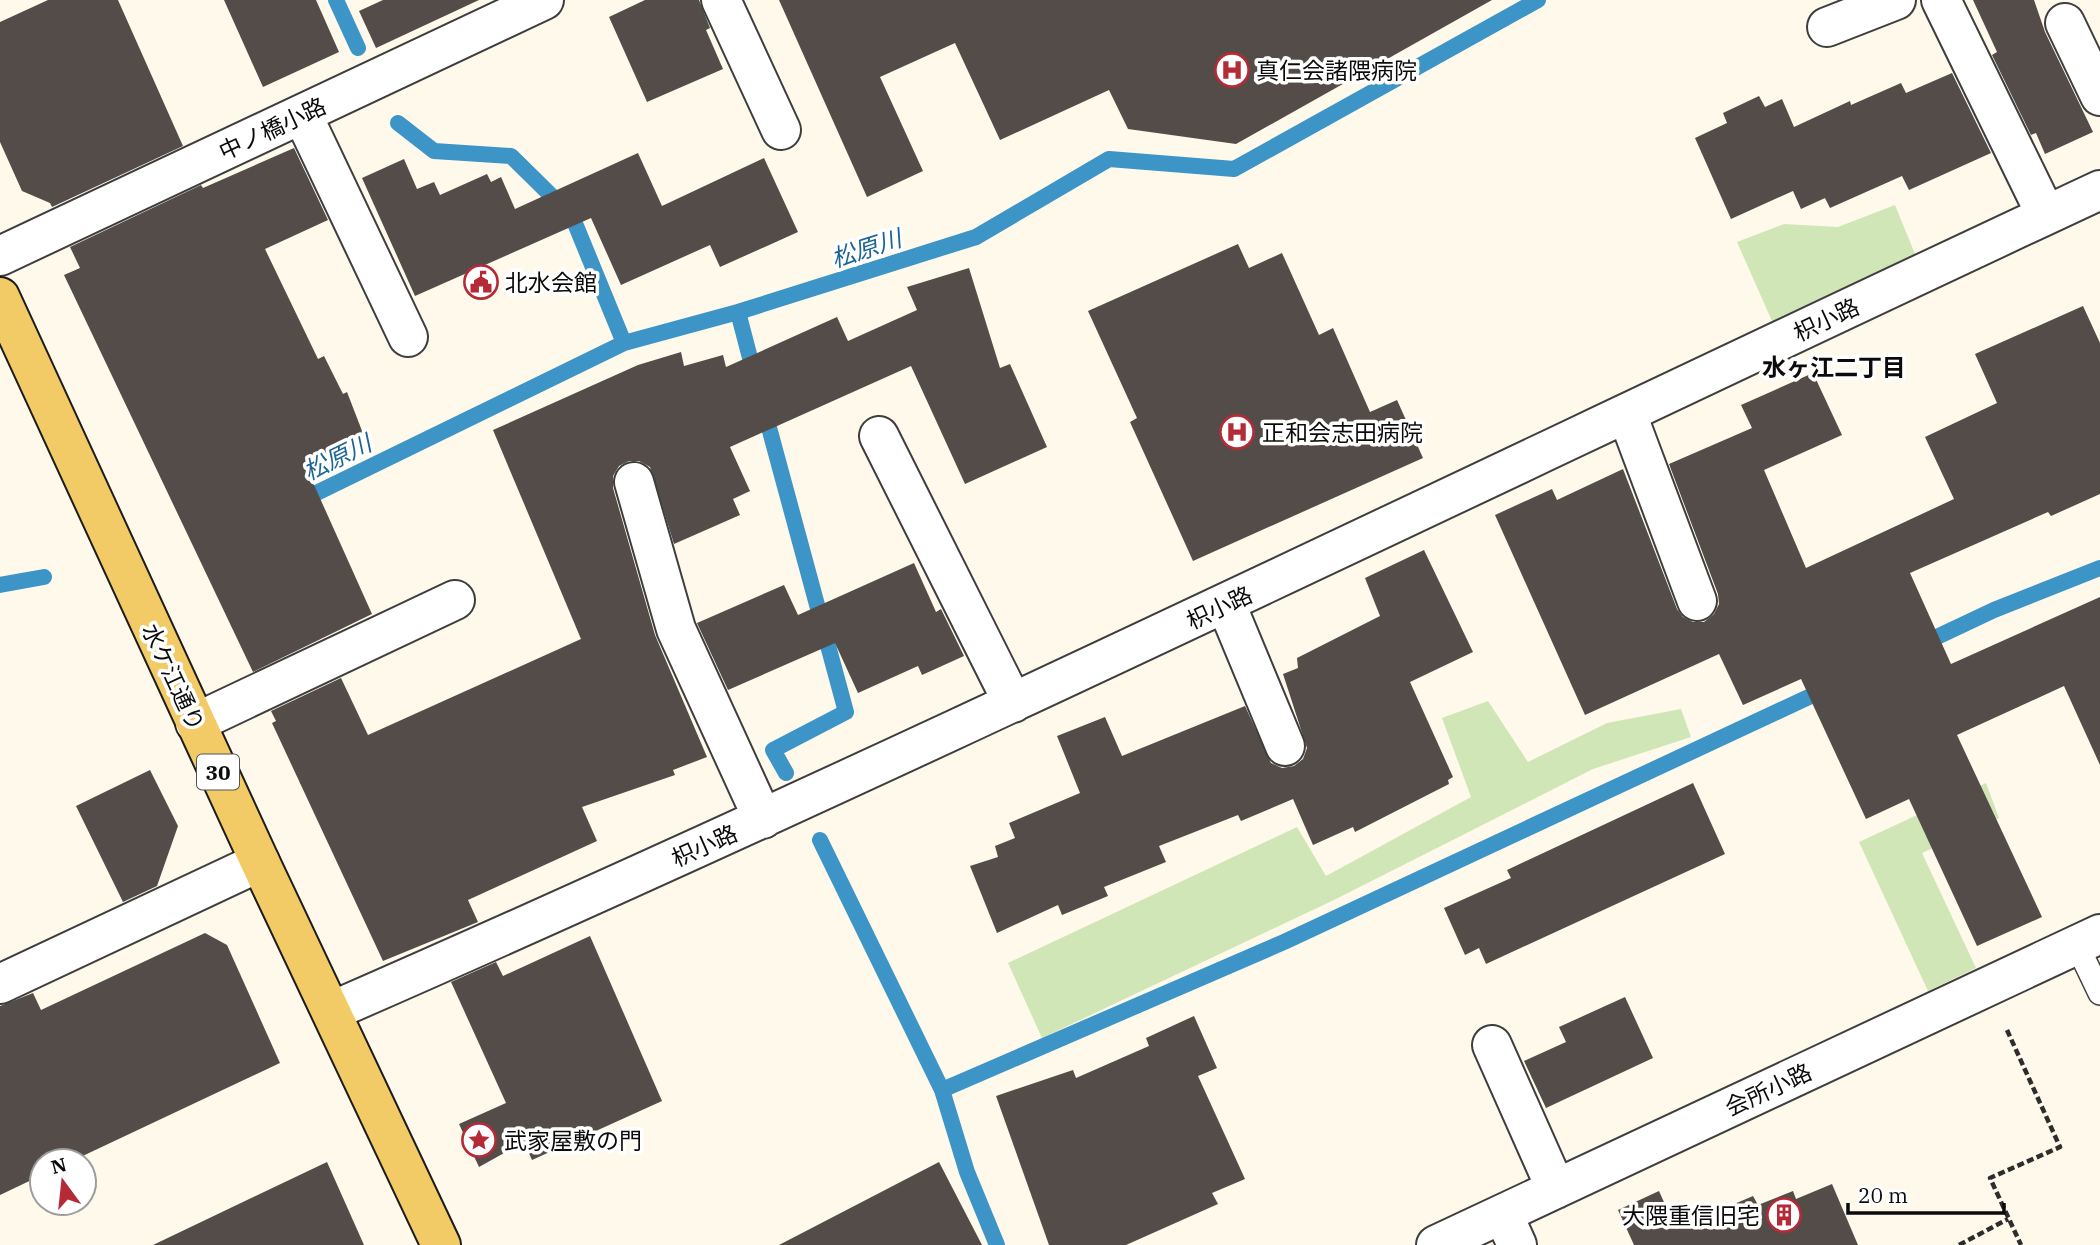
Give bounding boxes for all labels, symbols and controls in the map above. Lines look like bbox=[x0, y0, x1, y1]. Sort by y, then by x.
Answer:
hospital icon: 真仁会諸隈病院 bbox=[1213, 51, 1251, 89]
place label: 真仁会諸隈病院 bbox=[1256, 55, 1417, 85]
street label: 中ノ橋小路 bbox=[214, 90, 330, 166]
water label: 松原川 bbox=[827, 221, 908, 274]
public building icon: 北水会館 bbox=[462, 263, 500, 301]
place label: 北水会館 bbox=[505, 267, 597, 297]
street label: 枳小路 bbox=[1788, 291, 1864, 347]
district label: 水ヶ江二丁目 bbox=[1762, 351, 1906, 383]
hospital icon: 正和会志田病院 bbox=[1218, 413, 1256, 451]
place label: 正和会志田病院 bbox=[1262, 417, 1423, 447]
water label: 松原川 bbox=[298, 426, 379, 487]
street label: 枳小路 bbox=[1181, 579, 1257, 635]
street label: 水ケ江通り bbox=[136, 619, 212, 735]
road number: 30 bbox=[197, 754, 239, 790]
street label: 枳小路 bbox=[666, 817, 742, 873]
street label: 会所小路 bbox=[1720, 1056, 1816, 1122]
place icon: 武家屋敷の門 bbox=[460, 1121, 498, 1159]
place label: 武家屋敷の門 bbox=[504, 1125, 642, 1155]
north arrow bbox=[28, 1147, 98, 1217]
text: N bbox=[48, 1152, 69, 1179]
scale bar bbox=[1848, 1172, 2004, 1216]
text: 20 m bbox=[1858, 1181, 1908, 1209]
building icon: 大隈重信旧宅 bbox=[1765, 1196, 1803, 1234]
place label: 大隈重信旧宅 bbox=[1622, 1200, 1760, 1230]

